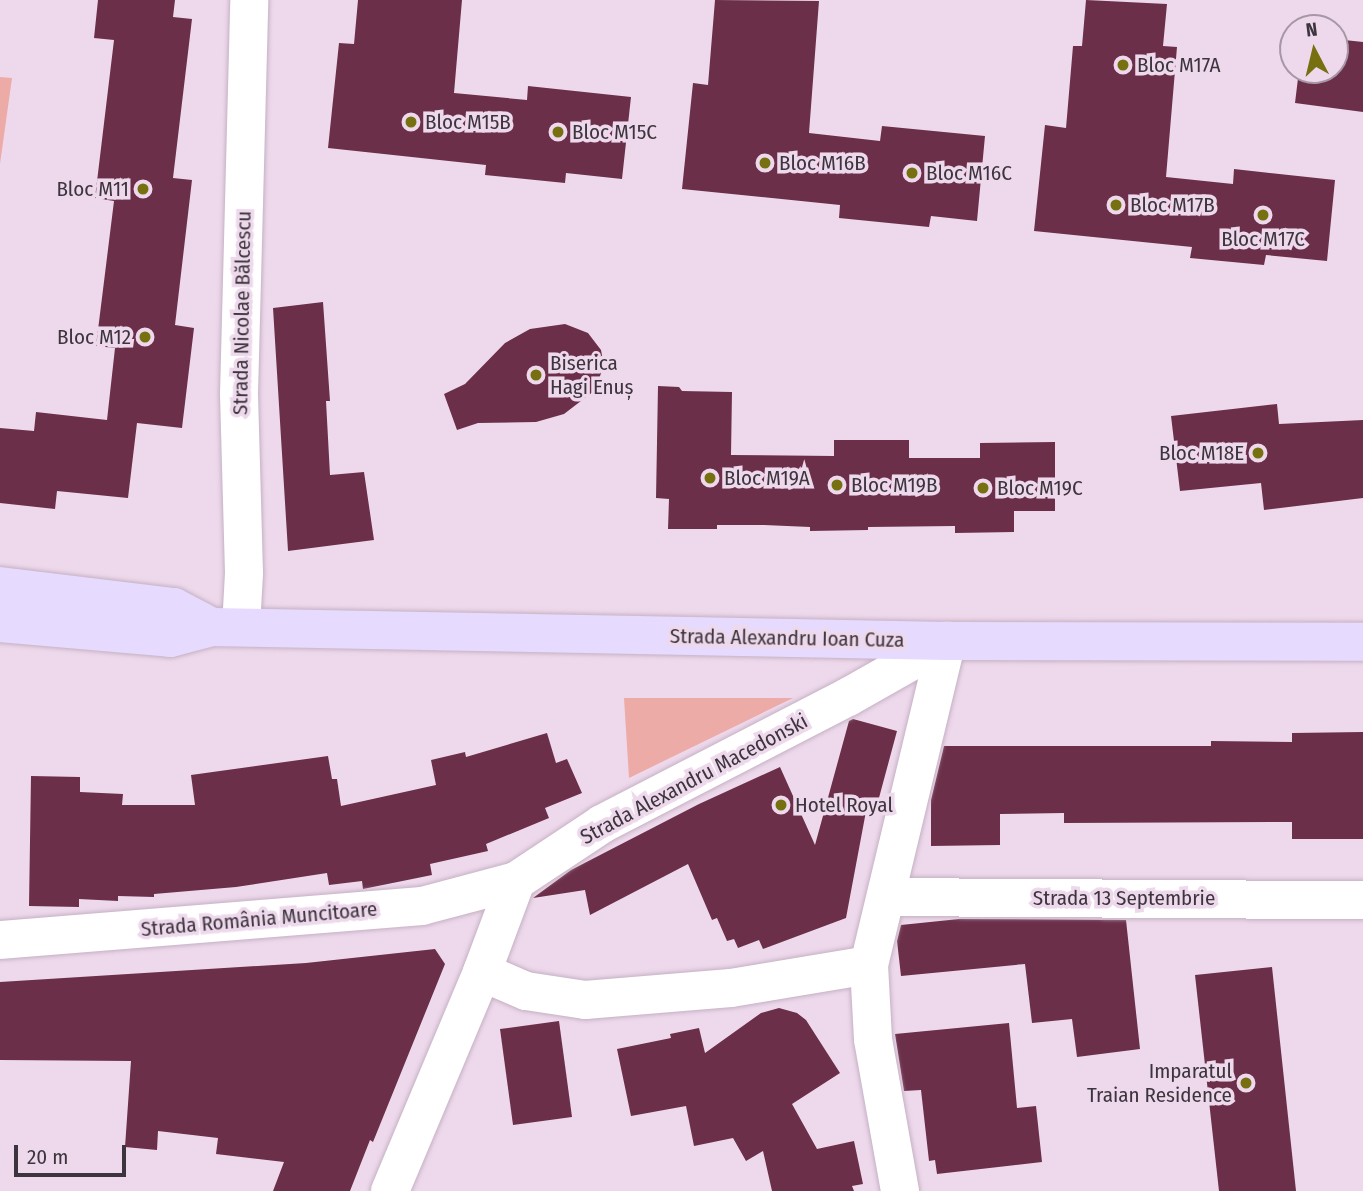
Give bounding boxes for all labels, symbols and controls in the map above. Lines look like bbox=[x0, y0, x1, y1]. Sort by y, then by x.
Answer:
north arrow bbox=[1279, 14, 1349, 84]
text: N bbox=[1305, 18, 1319, 42]
place label: Bloc M17A bbox=[1137, 52, 1221, 78]
marker: Bloc M17A bbox=[1115, 57, 1131, 73]
place label: Bloc M15B bbox=[425, 109, 511, 135]
marker: Bloc M15B bbox=[403, 114, 419, 130]
place label: Bloc M15C bbox=[572, 119, 657, 145]
marker: Bloc M15C bbox=[550, 124, 566, 140]
place label: Bloc M16B bbox=[779, 150, 866, 176]
marker: Bloc M16B bbox=[757, 155, 773, 171]
place label: Bloc M16C bbox=[926, 160, 1012, 186]
marker: Bloc M16C bbox=[904, 165, 920, 181]
place label: Bloc M11 bbox=[56, 176, 129, 202]
marker: Bloc M11 bbox=[135, 181, 151, 197]
place label: Bloc M17B bbox=[1130, 192, 1215, 218]
marker: Bloc M17B bbox=[1108, 197, 1124, 213]
marker: Bloc M17C bbox=[1255, 207, 1271, 223]
street label: Strada Nicolae Bălcescu bbox=[228, 211, 256, 415]
place label: Bloc M17C bbox=[1221, 226, 1305, 252]
place label: Bloc M12 bbox=[57, 324, 131, 350]
marker: Bloc M12 bbox=[137, 329, 153, 345]
place label: Biserica Hagi Enuș bbox=[550, 350, 634, 400]
marker: Biserica Hagi Enuș bbox=[528, 367, 544, 383]
place label: Bloc M18E bbox=[1159, 440, 1244, 466]
marker: Bloc M18E bbox=[1250, 445, 1266, 461]
place label: Bloc M19A bbox=[724, 465, 810, 491]
marker: Bloc M19A bbox=[702, 470, 718, 486]
place label: Bloc M19B bbox=[851, 472, 937, 498]
place label: Bloc M19C bbox=[997, 475, 1083, 501]
marker: Bloc M19B bbox=[829, 477, 845, 493]
marker: Bloc M19C bbox=[975, 480, 991, 496]
street label: Strada Alexandru Ioan Cuza bbox=[670, 623, 904, 653]
street label: Strada Alexandru Macedonski bbox=[576, 708, 812, 850]
place label: Hotel Royal bbox=[795, 792, 893, 818]
marker: Hotel Royal bbox=[773, 797, 789, 813]
street label: Strada 13 Septembrie bbox=[1033, 885, 1215, 911]
street label: Strada România Muncitoare bbox=[140, 896, 378, 942]
place label: Imparatul Traian Residence bbox=[1087, 1058, 1232, 1108]
marker: Imparatul Traian Residence bbox=[1238, 1075, 1254, 1091]
scale bar bbox=[18, 1132, 130, 1176]
text: 20 m bbox=[27, 1144, 68, 1170]

